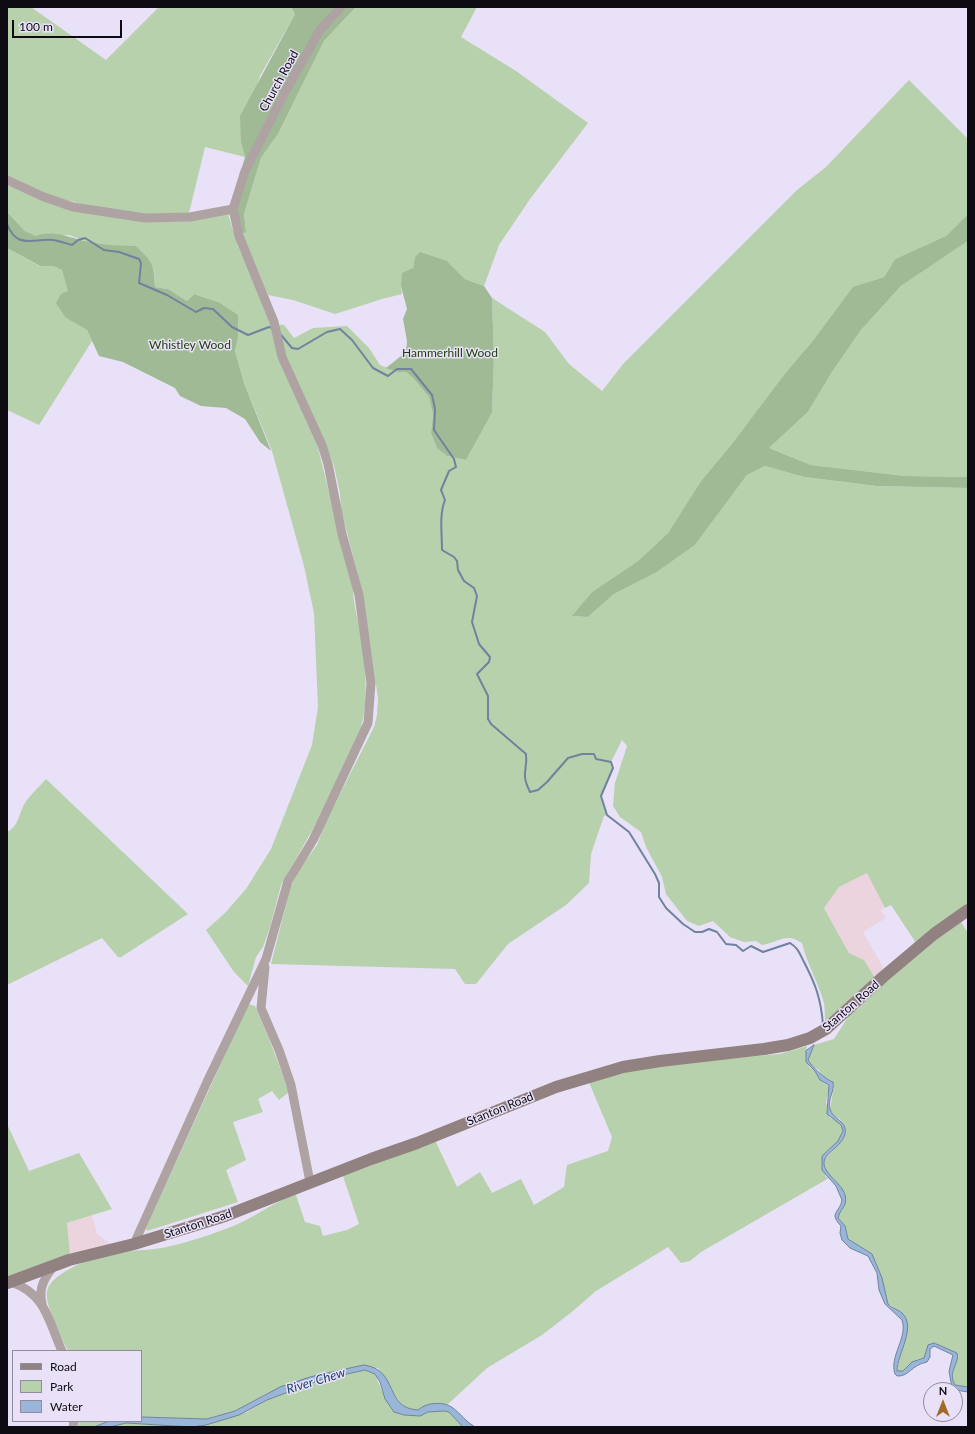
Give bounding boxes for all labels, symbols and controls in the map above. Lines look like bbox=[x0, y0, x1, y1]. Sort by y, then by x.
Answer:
scale bar bbox=[14, 12, 124, 38]
text: 100 m bbox=[19, 19, 53, 34]
street label: Church Road bbox=[256, 48, 302, 114]
park label: Whistley Wood bbox=[149, 338, 231, 352]
park label: Hammerhill Wood bbox=[402, 346, 498, 360]
street label: Stanton Road bbox=[820, 977, 882, 1035]
street label: Stanton Road bbox=[465, 1089, 535, 1129]
street label: Stanton Road bbox=[162, 1206, 234, 1242]
legend bbox=[12, 1350, 142, 1422]
text: Road bbox=[50, 1359, 77, 1374]
water label: River Chew bbox=[285, 1365, 347, 1397]
text: Park bbox=[50, 1379, 73, 1394]
north arrow bbox=[923, 1382, 963, 1422]
text: N bbox=[939, 1384, 947, 1397]
text: Water bbox=[50, 1399, 83, 1414]

